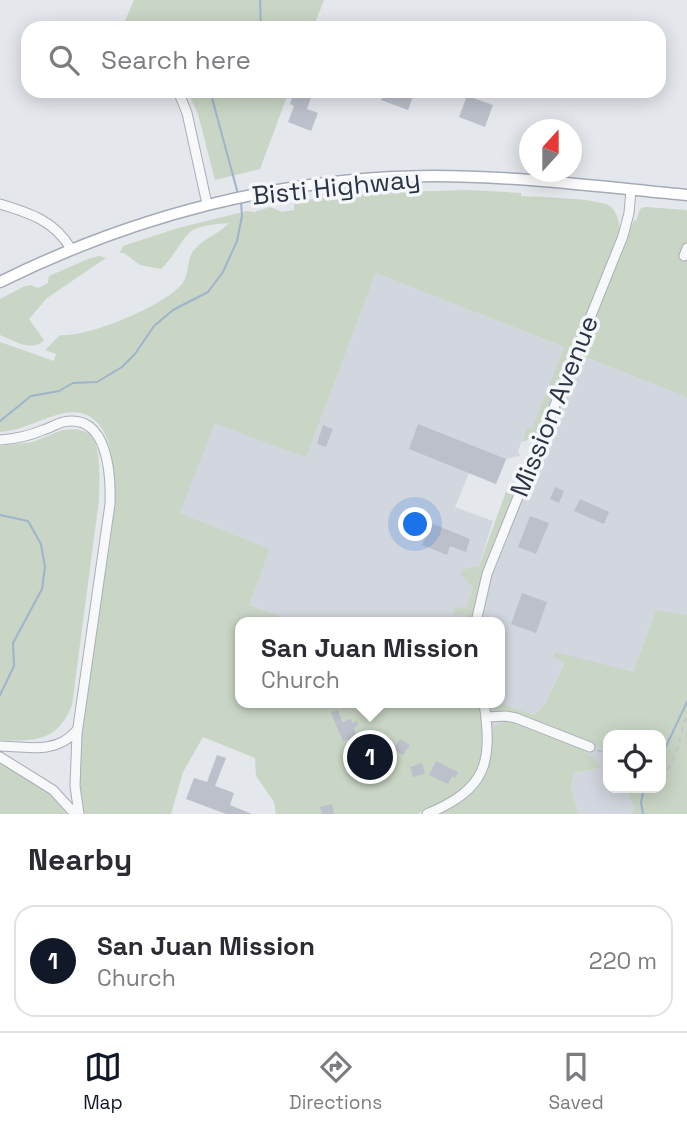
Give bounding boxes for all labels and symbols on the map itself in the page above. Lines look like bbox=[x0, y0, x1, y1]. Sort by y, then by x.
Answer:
north arrow bbox=[519, 119, 582, 182]
street label: Bisti Highway bbox=[250, 161, 422, 213]
street label: Mission Avenue bbox=[502, 310, 606, 502]
your location bbox=[398, 507, 432, 541]
pin: 1 bbox=[347, 731, 393, 783]

